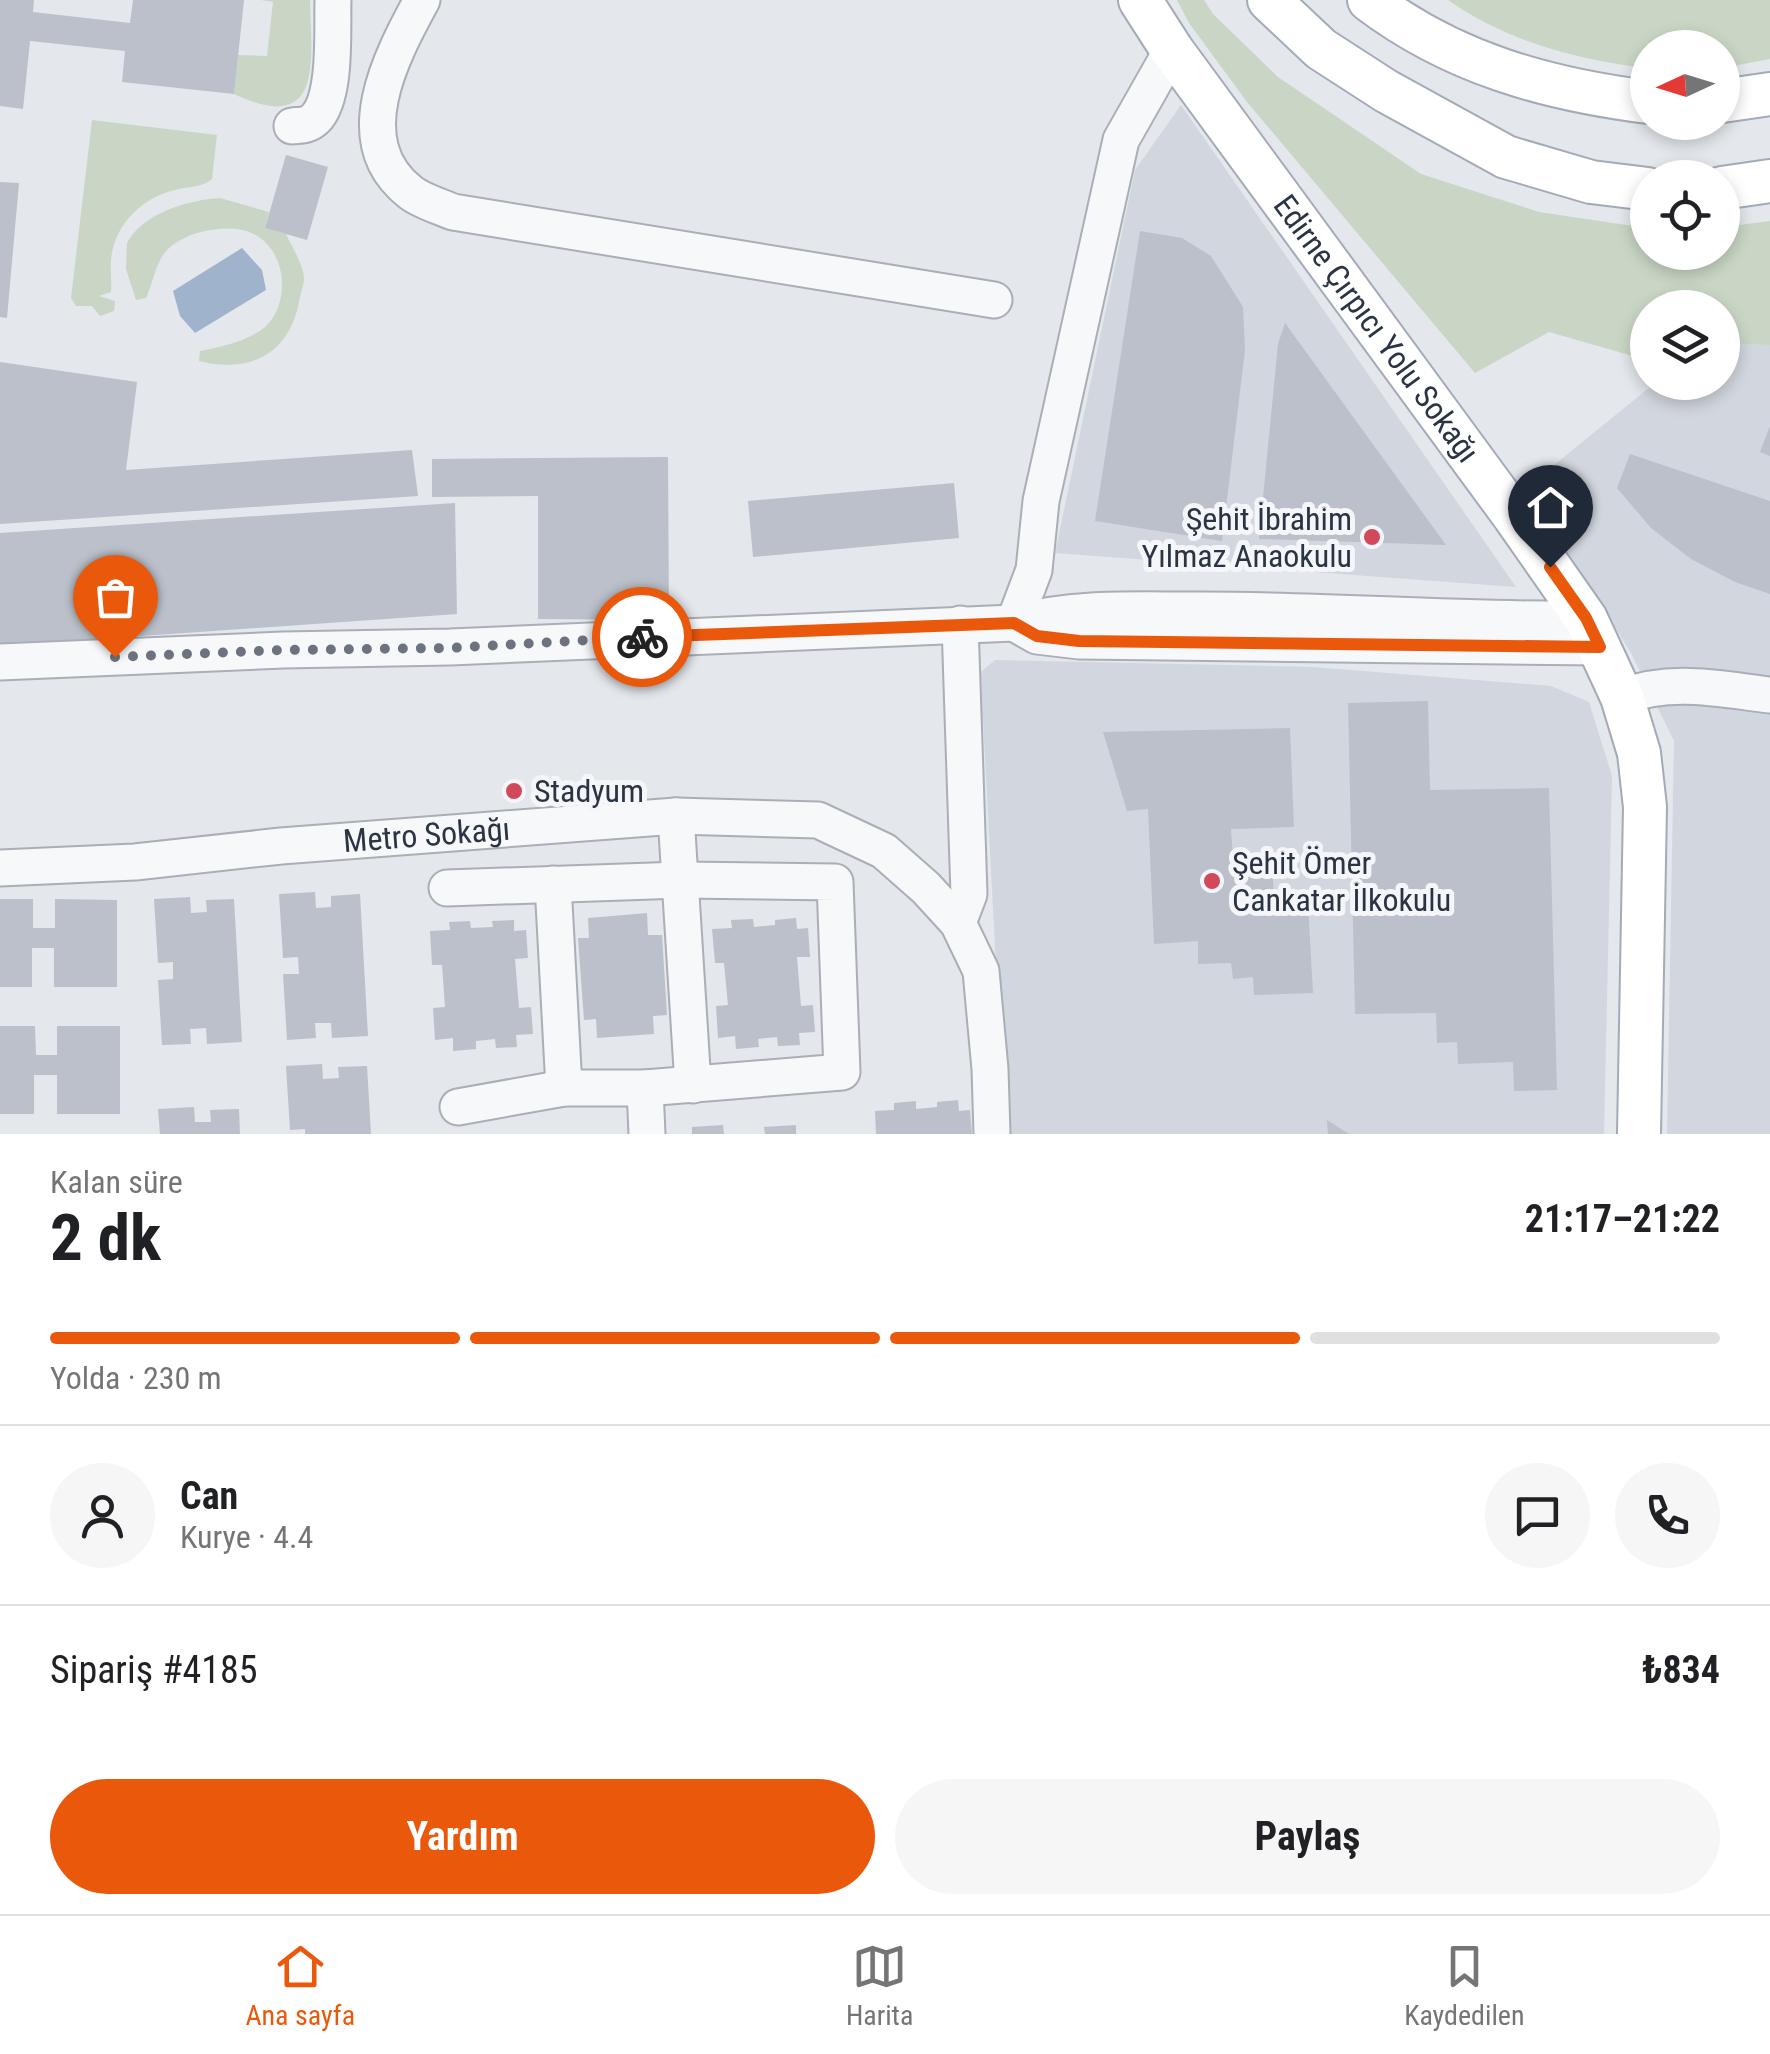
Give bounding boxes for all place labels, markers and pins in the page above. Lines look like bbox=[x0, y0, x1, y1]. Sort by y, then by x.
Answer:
pin bbox=[1508, 465, 1593, 568]
place label: Şehit İbrahim Yılmaz Anaokulu bbox=[1141, 500, 1352, 575]
marker: Şehit İbrahim Yılmaz Anaokulu bbox=[1361, 526, 1383, 548]
pin bbox=[73, 555, 158, 658]
place label: Stadyum bbox=[534, 772, 644, 810]
marker: Stadyum bbox=[503, 780, 525, 802]
place label: Şehit Ömer Cankatar İlkokulu bbox=[1232, 844, 1451, 919]
marker: Şehit Ömer Cankatar İlkokulu bbox=[1201, 870, 1223, 892]

